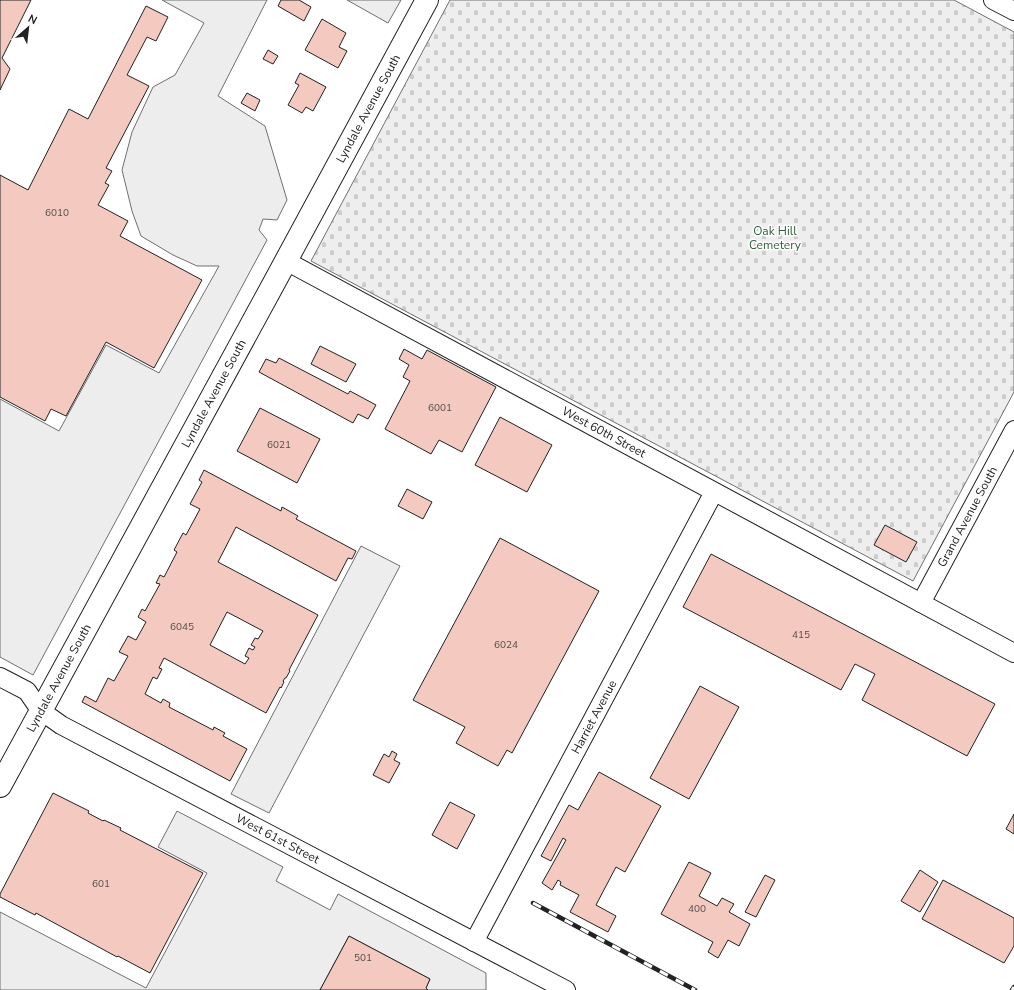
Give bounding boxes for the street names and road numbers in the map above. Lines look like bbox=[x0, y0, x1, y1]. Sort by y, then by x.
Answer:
street label: Lyndale Avenue South bbox=[332, 52, 404, 166]
street label: Lyndale Avenue South bbox=[178, 336, 250, 450]
street label: West 60th Street bbox=[559, 403, 649, 462]
street label: Grand Avenue South bbox=[934, 464, 1001, 570]
street label: Lyndale Avenue South bbox=[23, 621, 95, 735]
street label: Harriet Avenue bbox=[568, 677, 620, 757]
street label: West 61st Street bbox=[233, 810, 323, 868]

